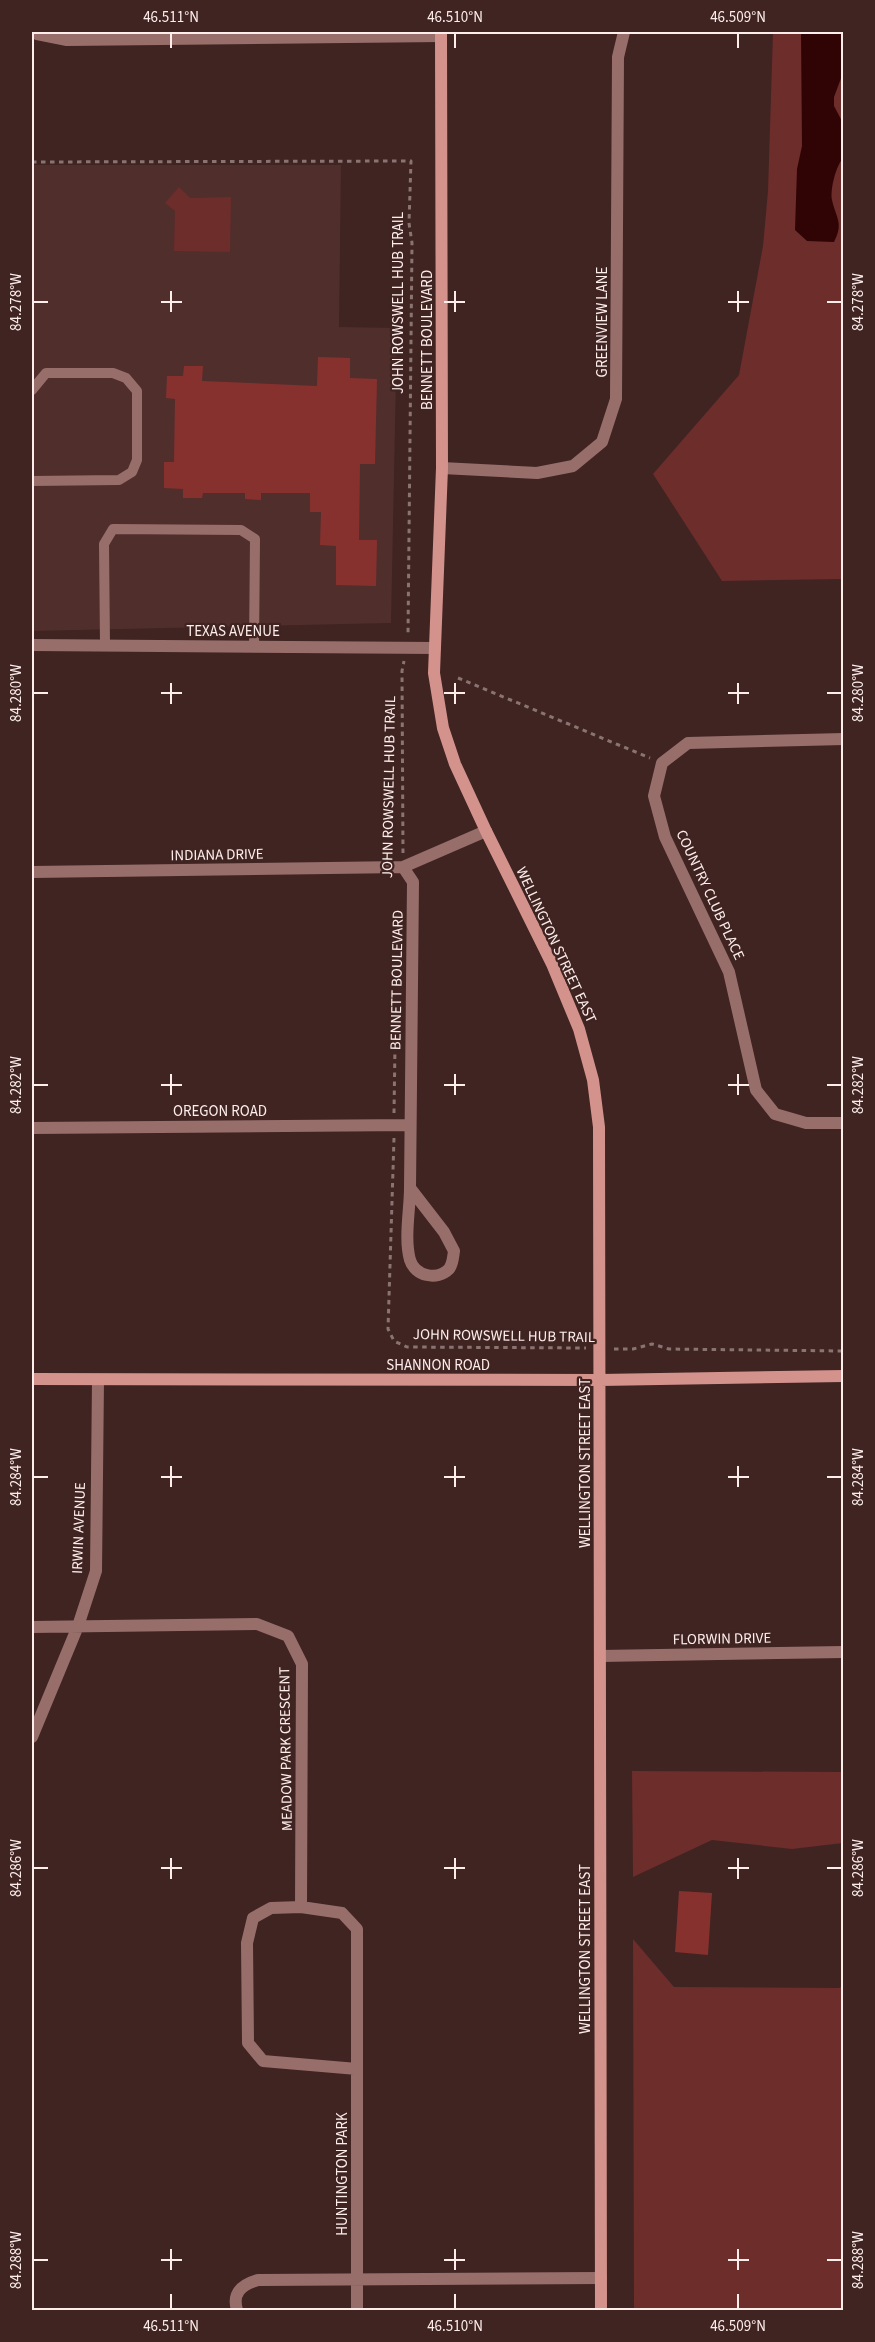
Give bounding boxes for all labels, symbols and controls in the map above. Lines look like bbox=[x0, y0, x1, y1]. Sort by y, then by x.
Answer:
text: 46.511°N bbox=[143, 7, 199, 28]
text: 46.510°N bbox=[427, 7, 483, 28]
text: 46.509°N bbox=[710, 7, 766, 28]
street label: JOHN ROWSWELL HUB TRAIL bbox=[388, 212, 409, 394]
street label: GREENVIEW LANE bbox=[592, 267, 613, 377]
street label: BENNETT BOULEVARD bbox=[417, 270, 438, 410]
text: 84.278°W bbox=[6, 273, 27, 331]
text: 84.278°W bbox=[848, 273, 869, 331]
street label: TEXAS AVENUE bbox=[186, 621, 280, 642]
text: 84.280°W bbox=[6, 664, 27, 722]
text: 84.280°W bbox=[848, 664, 869, 722]
street label: JOHN ROWSWELL HUB TRAIL bbox=[377, 696, 401, 878]
street label: COUNTRY CLUB PLACE bbox=[671, 826, 749, 964]
street label: INDIANA DRIVE bbox=[170, 844, 264, 866]
street label: WELLINGTON STREET EAST bbox=[511, 863, 601, 1027]
street label: BENNETT BOULEVARD bbox=[385, 910, 409, 1050]
text: 84.282°W bbox=[6, 1056, 27, 1114]
text: 84.282°W bbox=[848, 1056, 869, 1114]
street label: OREGON ROAD bbox=[173, 1101, 267, 1122]
street label: JOHN ROWSWELL HUB TRAIL bbox=[413, 1324, 595, 1348]
street label: SHANNON ROAD bbox=[386, 1355, 490, 1376]
street label: WELLINGTON STREET EAST bbox=[575, 1378, 596, 1548]
text: 84.284°W bbox=[6, 1448, 27, 1506]
text: 84.284°W bbox=[848, 1448, 869, 1506]
street label: IRWIN AVENUE bbox=[67, 1482, 91, 1574]
street label: FLORWIN DRIVE bbox=[672, 1628, 772, 1650]
street label: MEADOW PARK CRESCENT bbox=[274, 1667, 298, 1831]
text: 84.286°W bbox=[6, 1839, 27, 1897]
text: 84.286°W bbox=[848, 1839, 869, 1897]
street label: WELLINGTON STREET EAST bbox=[575, 1864, 596, 2034]
street label: HUNTINGTON PARK bbox=[332, 2112, 353, 2236]
text: 84.288°W bbox=[6, 2231, 27, 2289]
text: 84.288°W bbox=[848, 2231, 869, 2289]
text: 46.511°N bbox=[143, 2316, 199, 2337]
text: 46.510°N bbox=[427, 2316, 483, 2337]
text: 46.509°N bbox=[710, 2316, 766, 2337]

